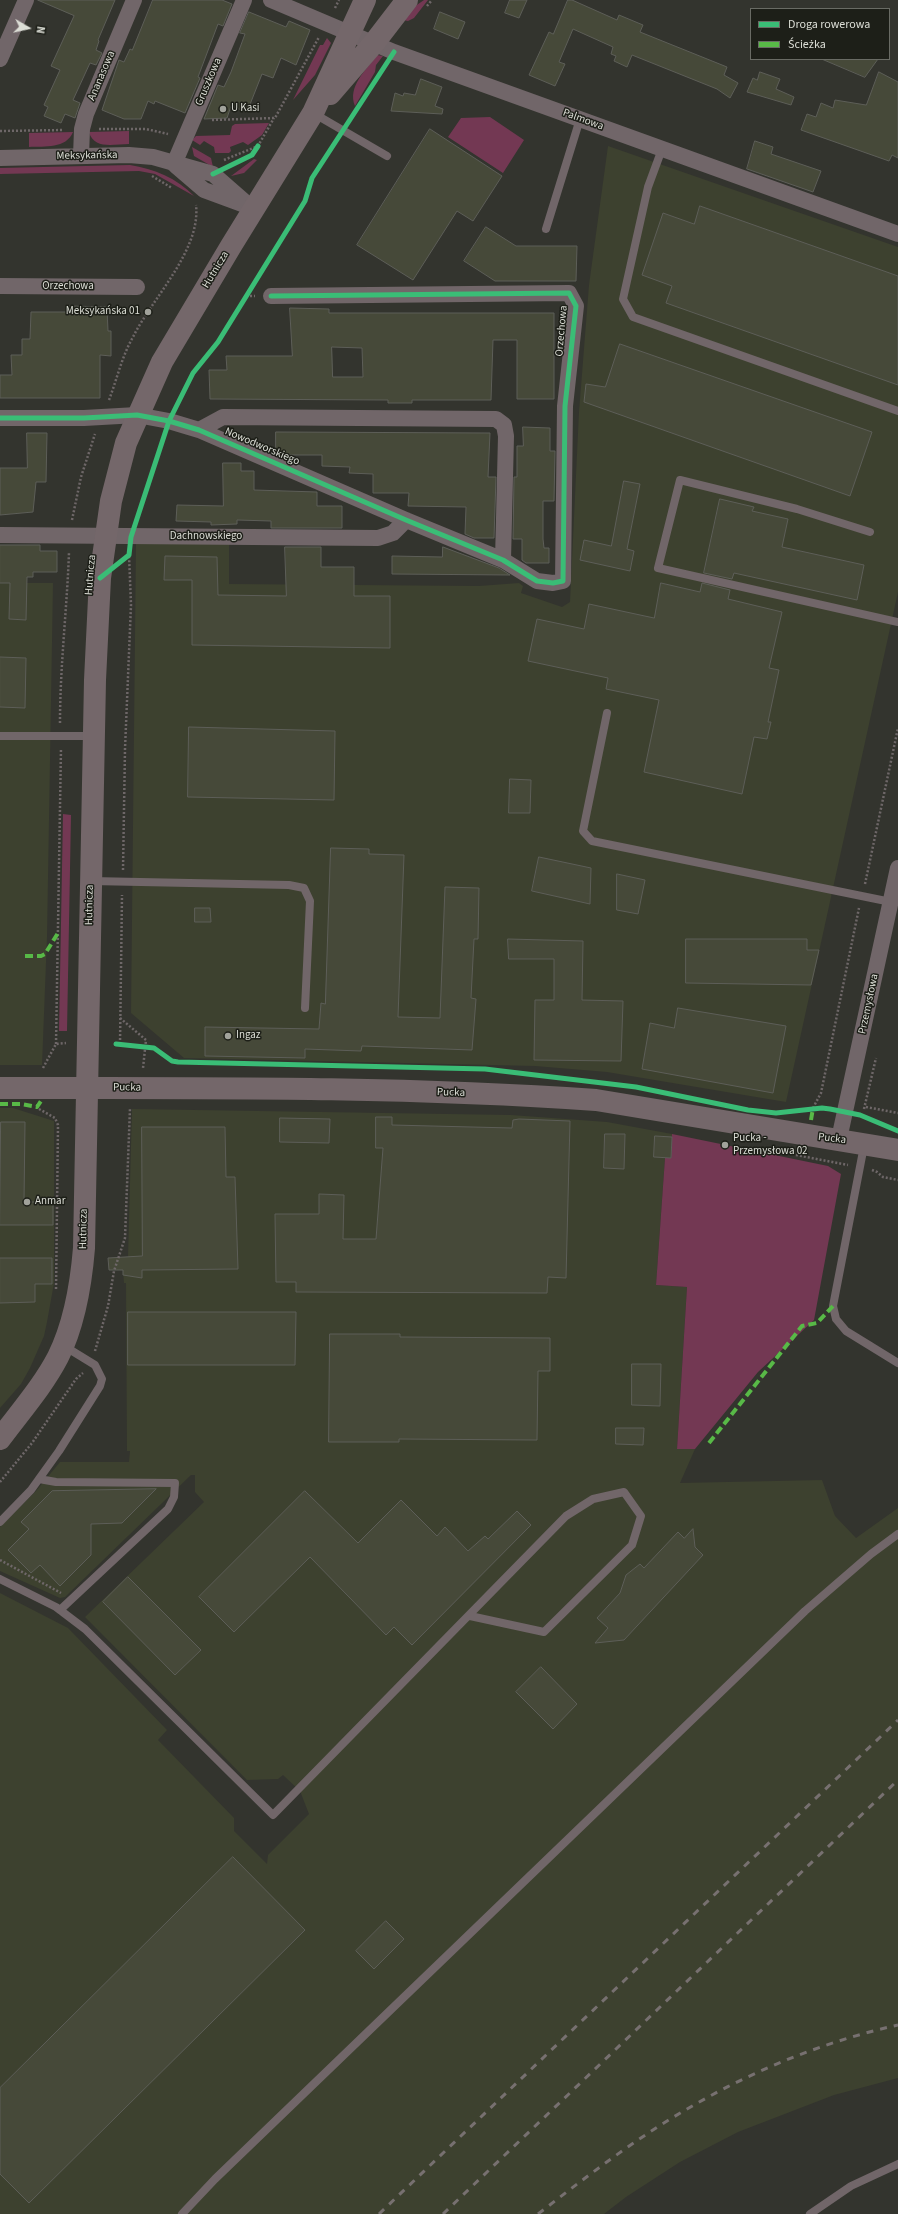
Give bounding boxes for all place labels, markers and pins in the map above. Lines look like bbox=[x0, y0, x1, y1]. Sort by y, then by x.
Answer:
place label: U Kasi bbox=[231, 102, 260, 116]
marker: U Kasi bbox=[218, 104, 228, 114]
place label: Meksykańska 01 bbox=[66, 305, 140, 319]
marker: Meksykańska 01 bbox=[143, 307, 153, 317]
place label: Ingaz bbox=[236, 1029, 260, 1043]
marker: Ingaz bbox=[223, 1031, 233, 1041]
place label: Pucka - Przemysłowa 02 bbox=[733, 1132, 808, 1158]
marker: Pucka - Przemysłowa 02 bbox=[720, 1140, 730, 1150]
place label: Anmar bbox=[35, 1195, 65, 1209]
marker: Anmar bbox=[22, 1197, 32, 1207]

